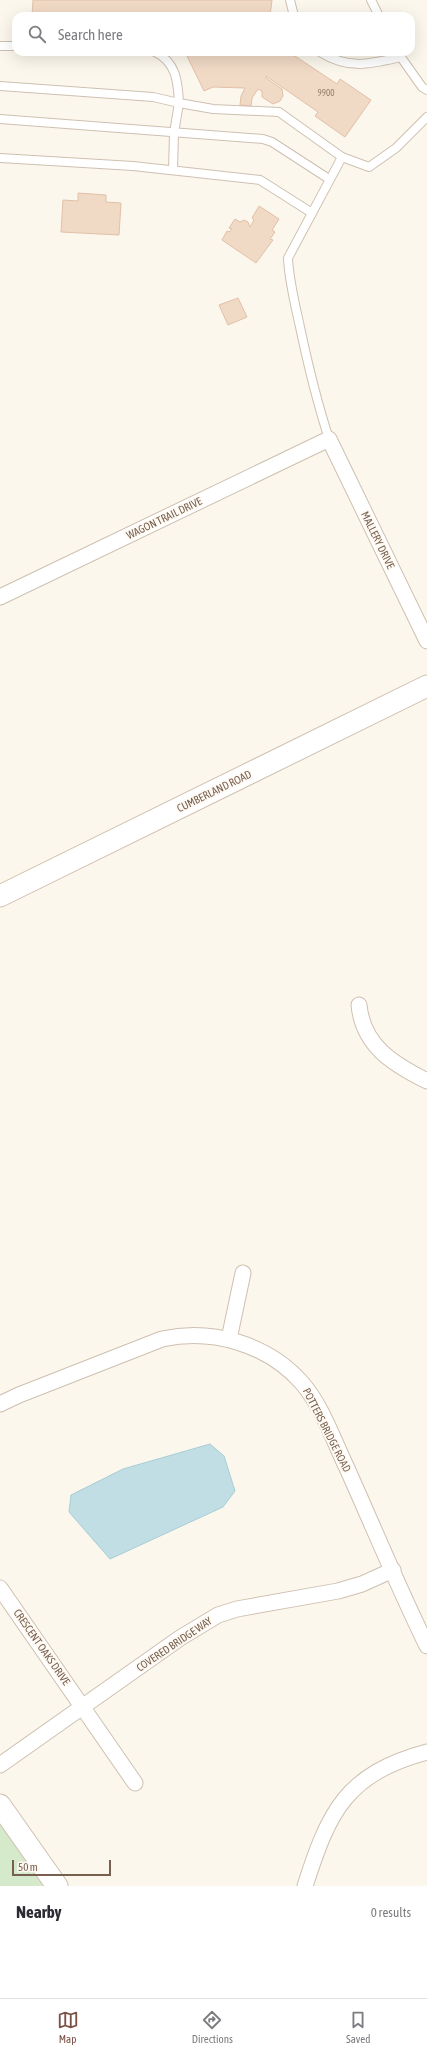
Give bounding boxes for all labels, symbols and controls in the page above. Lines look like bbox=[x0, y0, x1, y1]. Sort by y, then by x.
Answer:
search box bbox=[12, 12, 415, 56]
icon: search bbox=[26, 23, 48, 45]
text: Search here bbox=[58, 26, 123, 43]
house number: 9900 bbox=[318, 88, 334, 98]
street label: WAGON TRAIL DRIVE bbox=[124, 494, 204, 541]
street label: MALLERY DRIVE bbox=[359, 509, 397, 571]
street label: CUMBERLAND ROAD bbox=[175, 768, 253, 814]
street label: POTTERS BRIDGE ROAD bbox=[301, 1386, 353, 1474]
street label: CRESCENT OAKS DRIVE bbox=[11, 1607, 73, 1688]
street label: COVERED BRIDGE WAY bbox=[134, 1614, 214, 1674]
scale bar bbox=[12, 1858, 111, 1877]
text: 50 m bbox=[18, 1861, 38, 1873]
text: Nearby bbox=[16, 1902, 62, 1922]
text: 0 results bbox=[371, 1905, 411, 1920]
tab: Map bbox=[57, 2009, 79, 2045]
tab: Directions bbox=[192, 2009, 233, 2045]
tab: Saved bbox=[346, 2009, 370, 2045]

